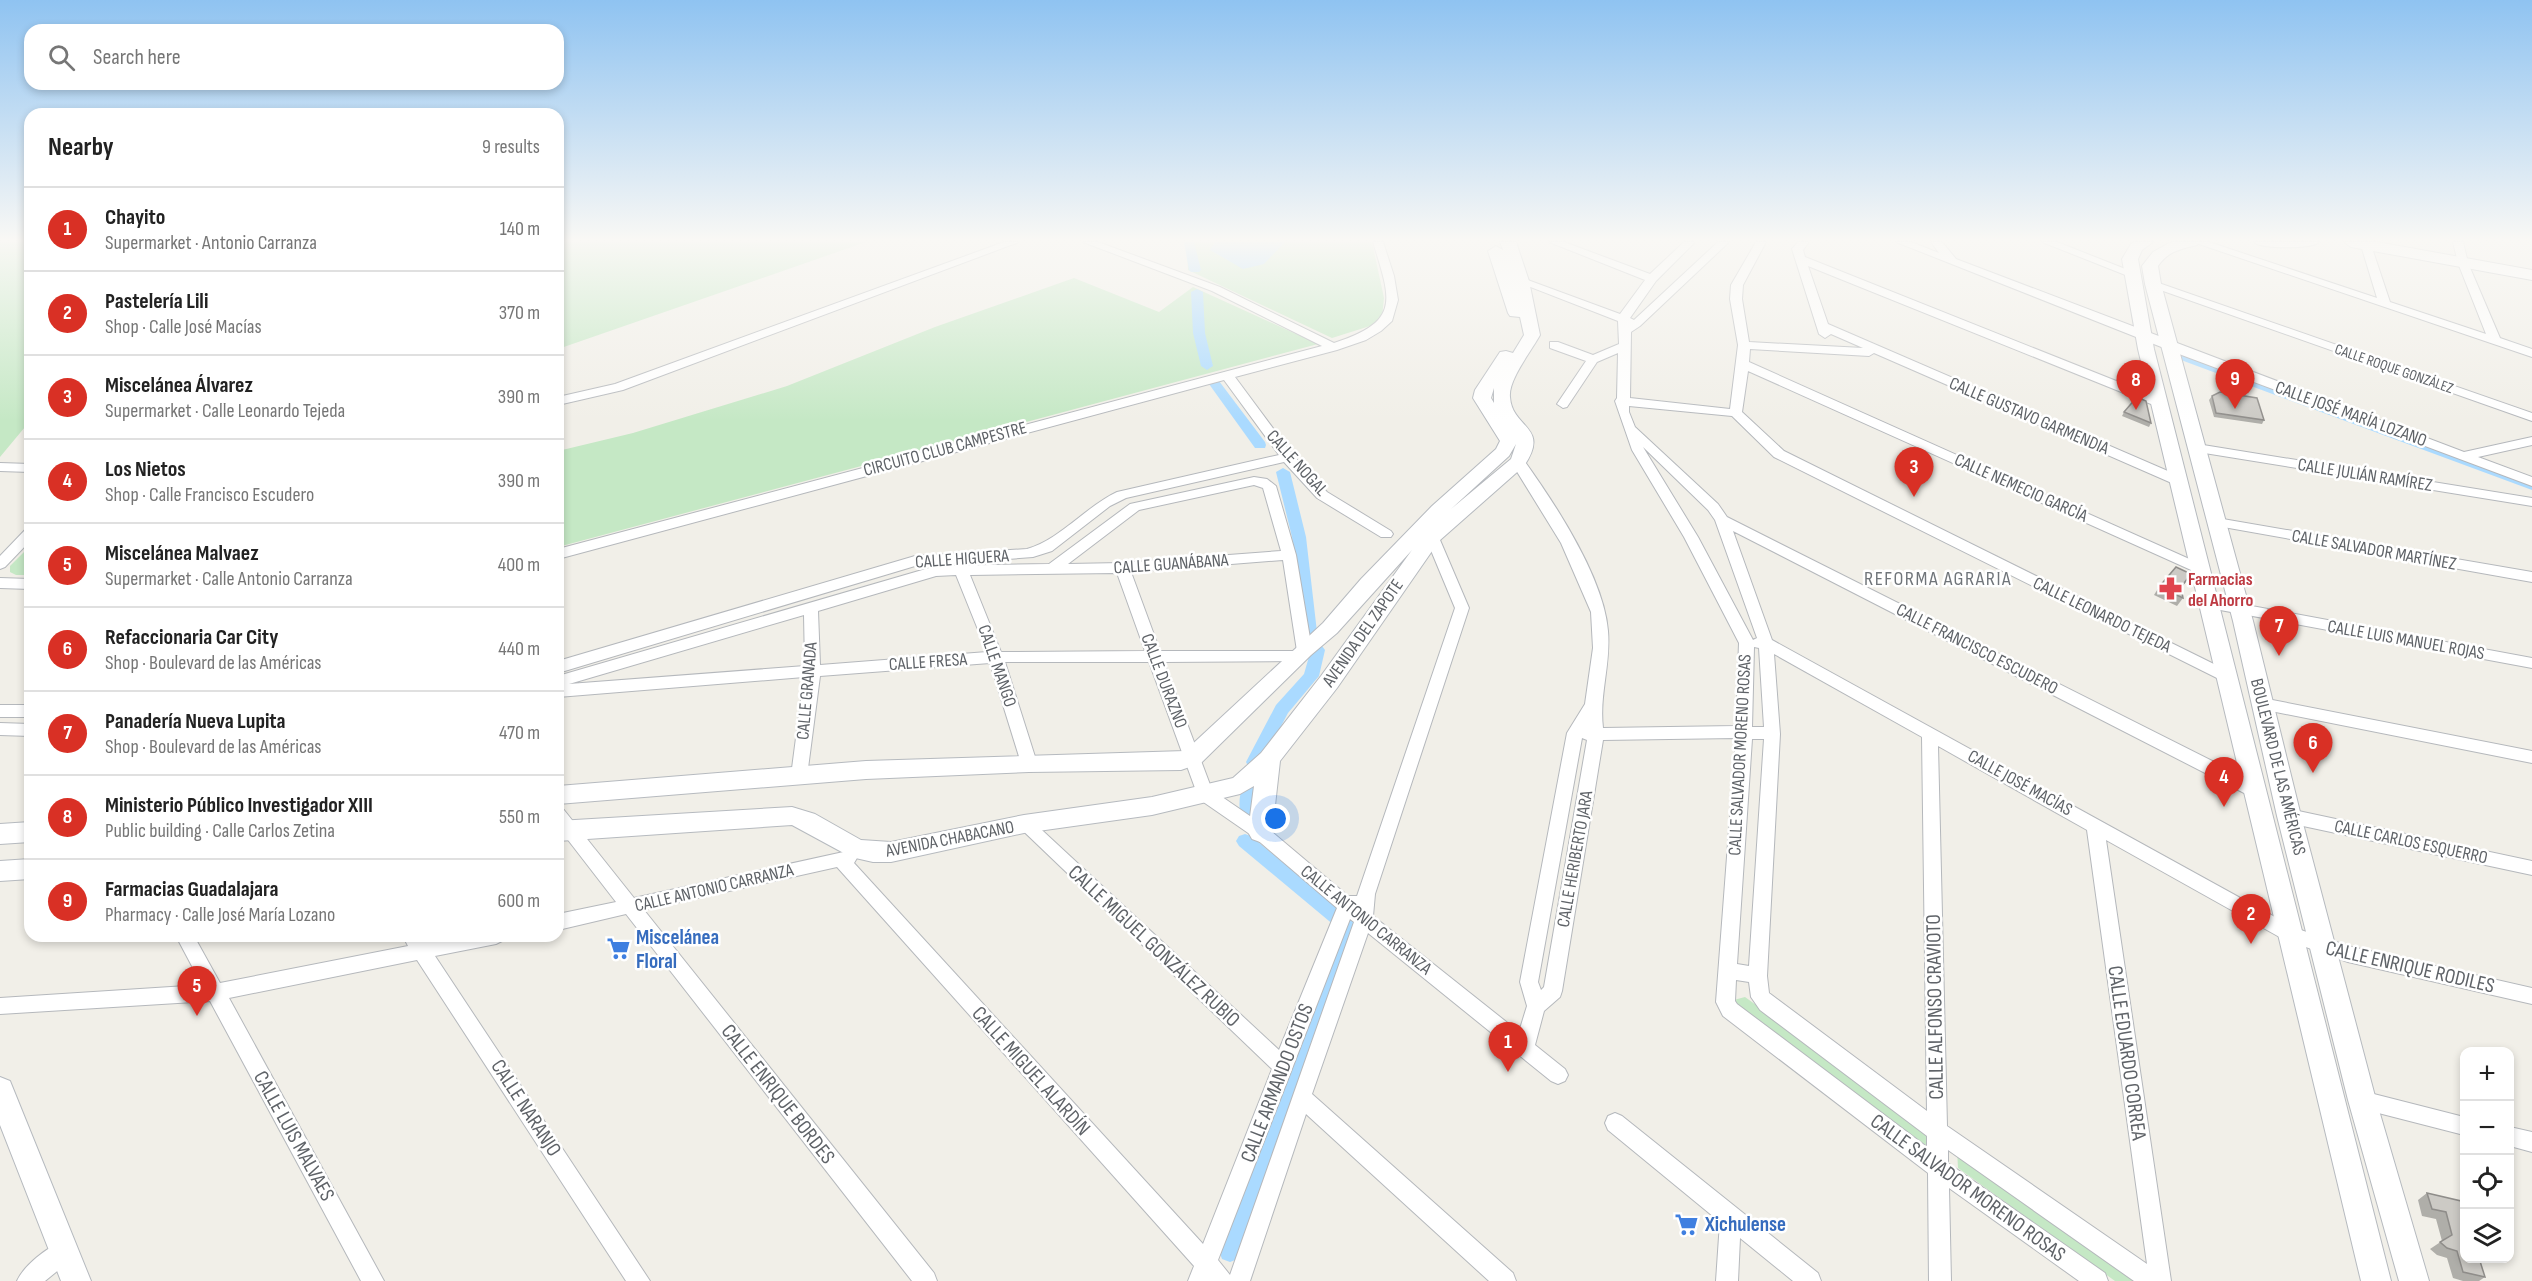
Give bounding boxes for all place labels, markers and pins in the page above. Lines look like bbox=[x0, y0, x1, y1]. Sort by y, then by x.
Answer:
pin: 8 bbox=[2116, 360, 2156, 410]
pin: 9 bbox=[2216, 360, 2254, 409]
pin: 3 bbox=[1894, 448, 1934, 497]
place label: Farmacias del Ahorro bbox=[2188, 569, 2253, 611]
pharmacy icon: Farmacias del Ahorro bbox=[2157, 576, 2183, 602]
pin: 7 bbox=[2260, 606, 2298, 656]
pin: 6 bbox=[2294, 724, 2332, 773]
pin: 4 bbox=[2204, 758, 2244, 807]
pin: 2 bbox=[2232, 894, 2270, 944]
place label: Miscelánea Floral bbox=[636, 925, 719, 974]
supermarket icon: Miscelánea Floral bbox=[605, 936, 631, 962]
pin: 5 bbox=[178, 966, 216, 1016]
pin: 1 bbox=[1488, 1022, 1528, 1072]
supermarket icon: Xichulense bbox=[1674, 1211, 1700, 1237]
place label: Xichulense bbox=[1704, 1212, 1786, 1237]

